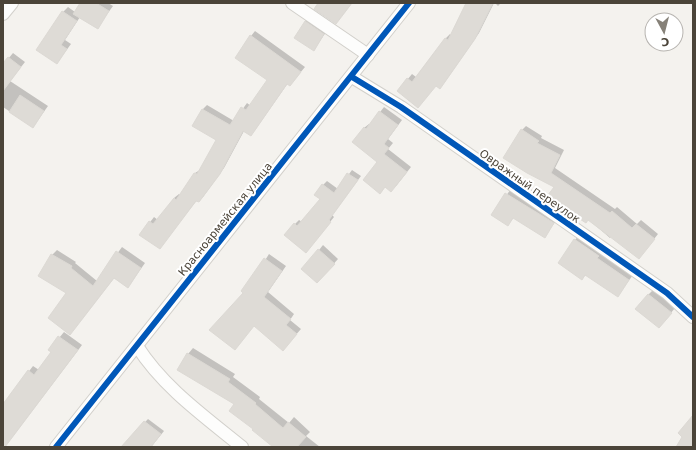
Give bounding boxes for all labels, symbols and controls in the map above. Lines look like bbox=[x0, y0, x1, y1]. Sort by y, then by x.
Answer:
north arrow bbox=[644, 12, 684, 52]
text: С bbox=[660, 34, 670, 48]
street label: Овражный переулок bbox=[477, 147, 583, 226]
street label: Красноармейская улица bbox=[176, 160, 275, 279]

